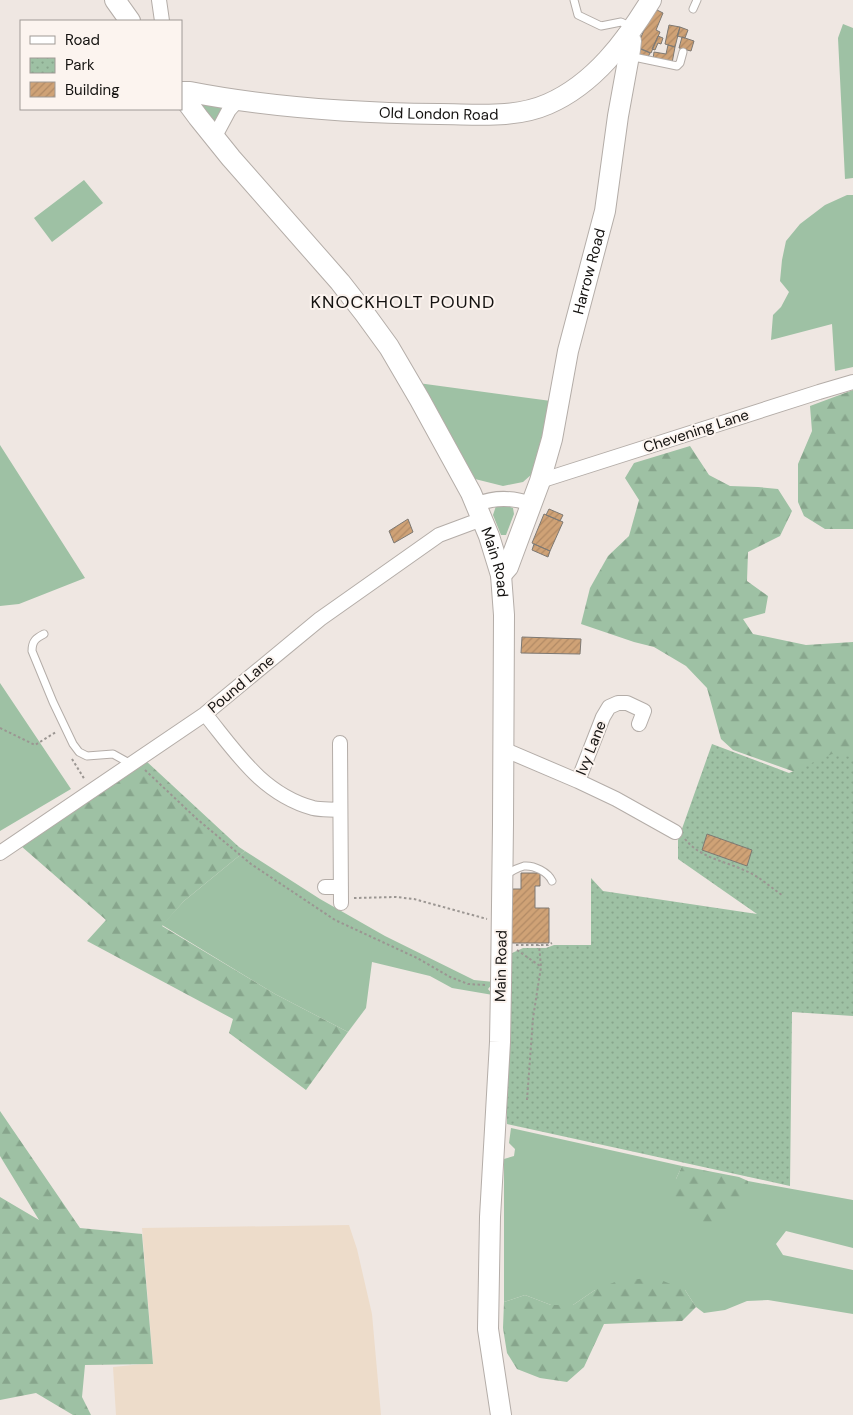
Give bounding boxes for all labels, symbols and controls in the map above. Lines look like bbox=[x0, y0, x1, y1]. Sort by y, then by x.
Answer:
legend bbox=[20, 20, 182, 110]
text: Road bbox=[65, 30, 100, 50]
text: Park bbox=[65, 55, 95, 75]
text: Building bbox=[65, 80, 120, 100]
street label: Old London Road bbox=[379, 103, 499, 125]
street label: Harrow Road bbox=[568, 226, 610, 316]
district label: KNOCKHOLT POUND bbox=[311, 290, 495, 314]
street label: Chevening Lane bbox=[641, 404, 751, 458]
street label: Main Road bbox=[476, 524, 513, 598]
street label: Pound Lane bbox=[204, 650, 278, 718]
street label: Ivy Lane bbox=[571, 718, 611, 778]
street label: Main Road bbox=[490, 930, 512, 1002]

